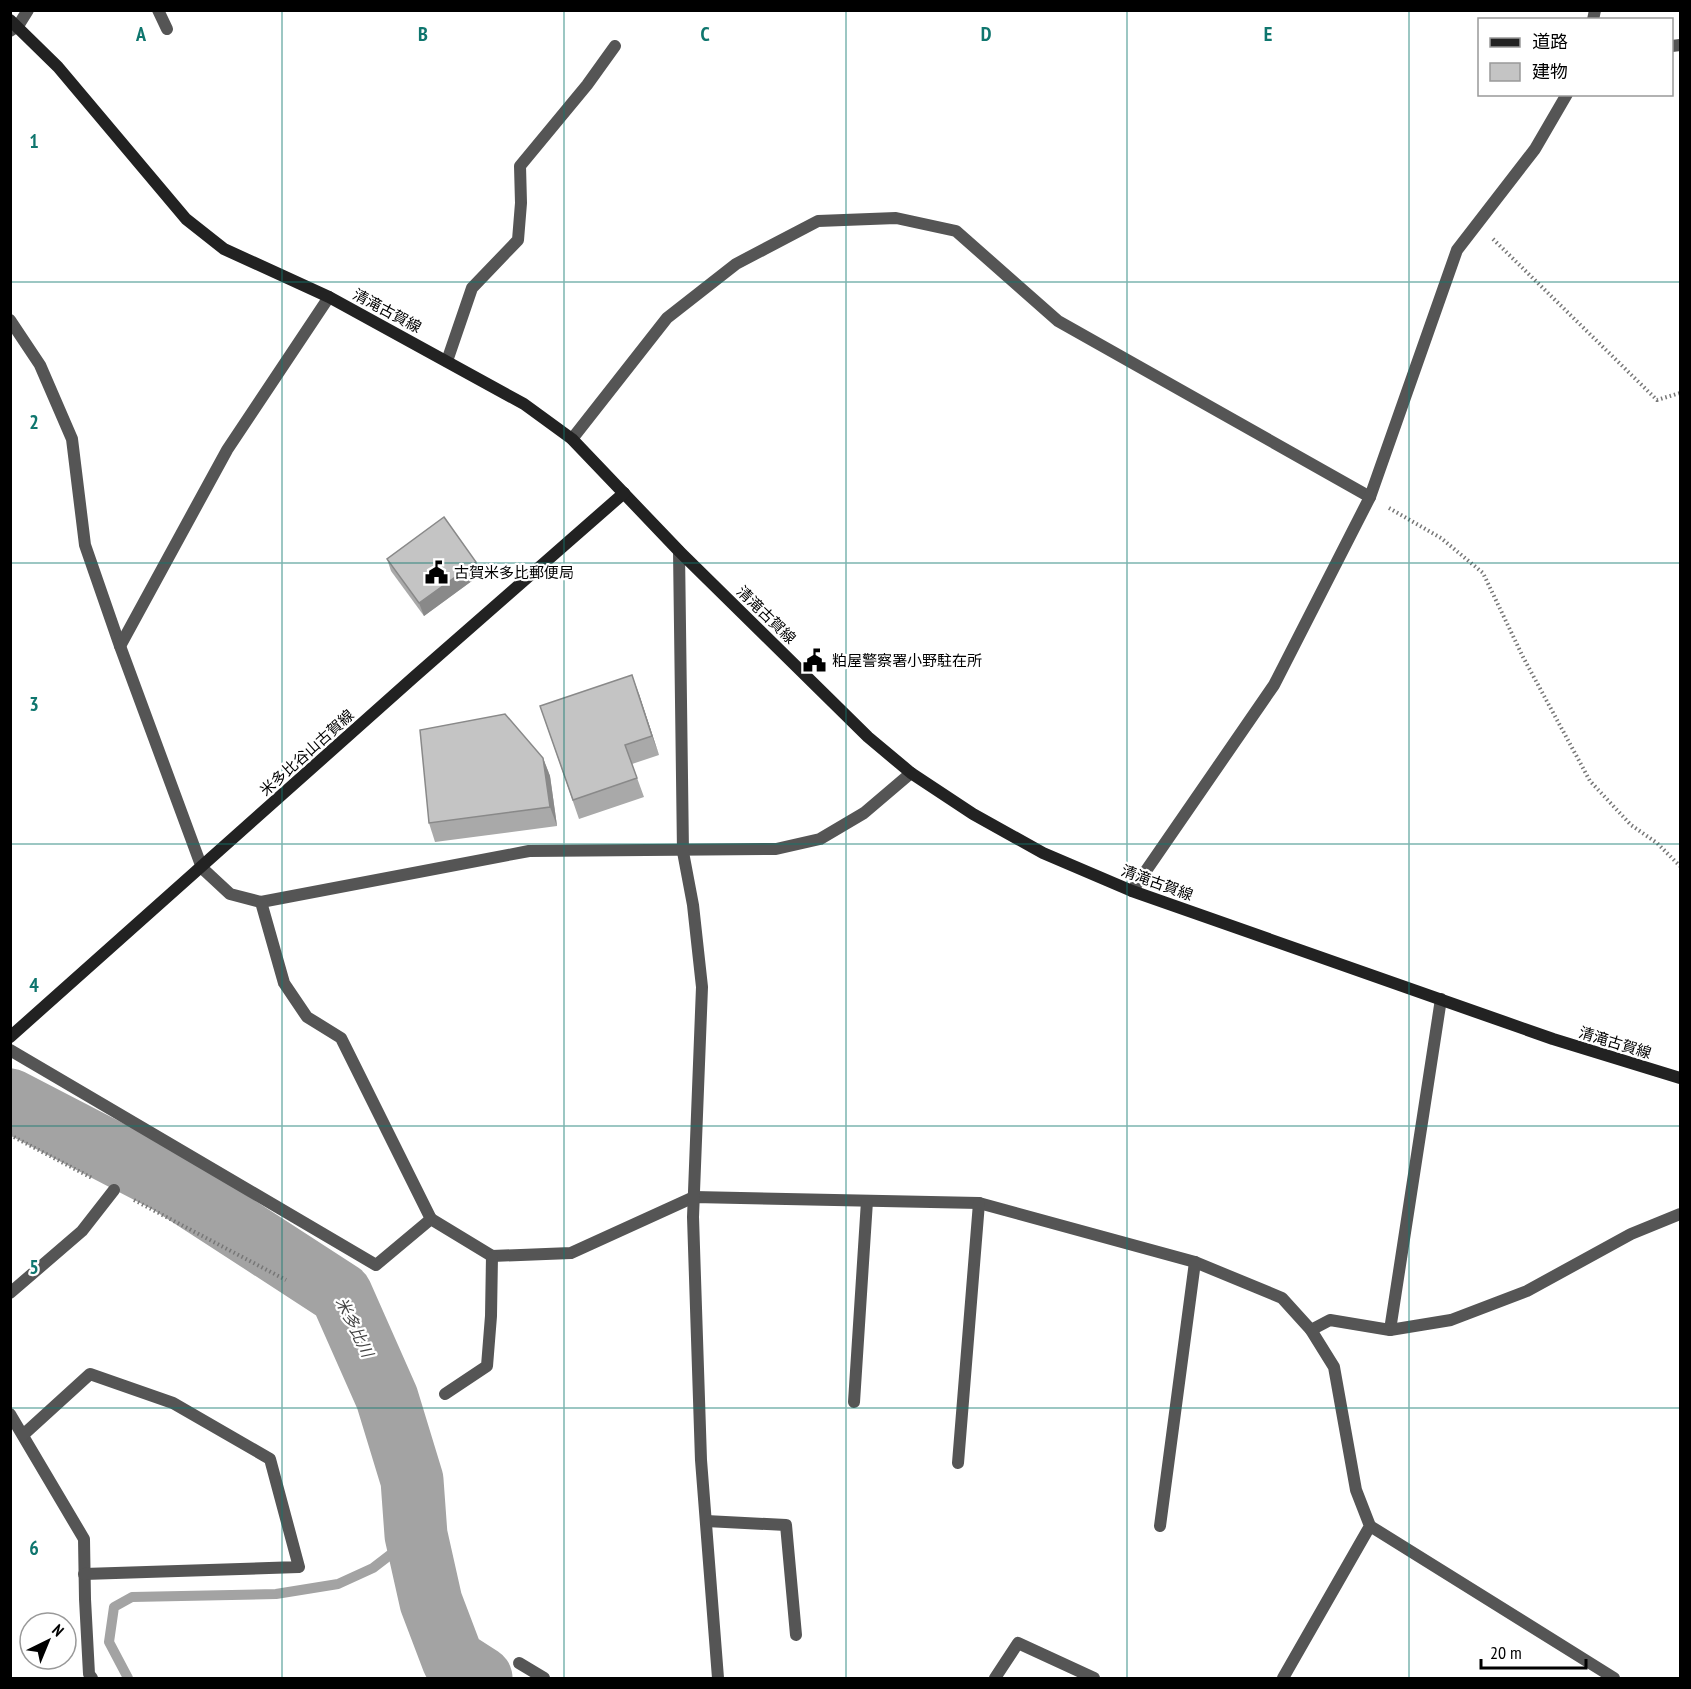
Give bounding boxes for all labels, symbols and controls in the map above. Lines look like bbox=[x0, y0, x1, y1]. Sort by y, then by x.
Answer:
legend bbox=[1478, 18, 1673, 96]
text: A bbox=[135, 21, 147, 47]
text: B bbox=[418, 21, 428, 47]
text: C bbox=[700, 21, 710, 47]
text: D bbox=[981, 21, 992, 47]
text: E bbox=[1264, 21, 1272, 47]
text: 道路 bbox=[1532, 30, 1568, 53]
text: 建物 bbox=[1532, 60, 1568, 83]
text: 1 bbox=[29, 128, 39, 154]
street label: 清滝古賀線 bbox=[350, 285, 425, 337]
text: 2 bbox=[29, 409, 39, 435]
public building icon: 古賀米多比郵便局 bbox=[423, 560, 449, 586]
place label: 古賀米多比郵便局 bbox=[454, 563, 574, 582]
street label: 清滝古賀線 bbox=[733, 582, 800, 648]
public building icon: 粕屋警察署小野駐在所 bbox=[801, 648, 827, 674]
place label: 粕屋警察署小野駐在所 bbox=[832, 651, 982, 670]
text: 3 bbox=[29, 691, 39, 717]
street label: 米多比谷山古賀線 bbox=[256, 705, 358, 800]
street label: 清滝古賀線 bbox=[1119, 861, 1196, 904]
text: 4 bbox=[29, 972, 39, 998]
street label: 清滝古賀線 bbox=[1576, 1022, 1654, 1063]
text: 5 bbox=[29, 1254, 39, 1280]
water label: 米多比川 bbox=[332, 1294, 379, 1362]
text: 6 bbox=[29, 1535, 39, 1561]
north arrow bbox=[18, 1611, 78, 1671]
text: N bbox=[48, 1620, 68, 1640]
scale bar bbox=[1481, 1632, 1586, 1670]
text: 20 m bbox=[1490, 1641, 1522, 1664]

